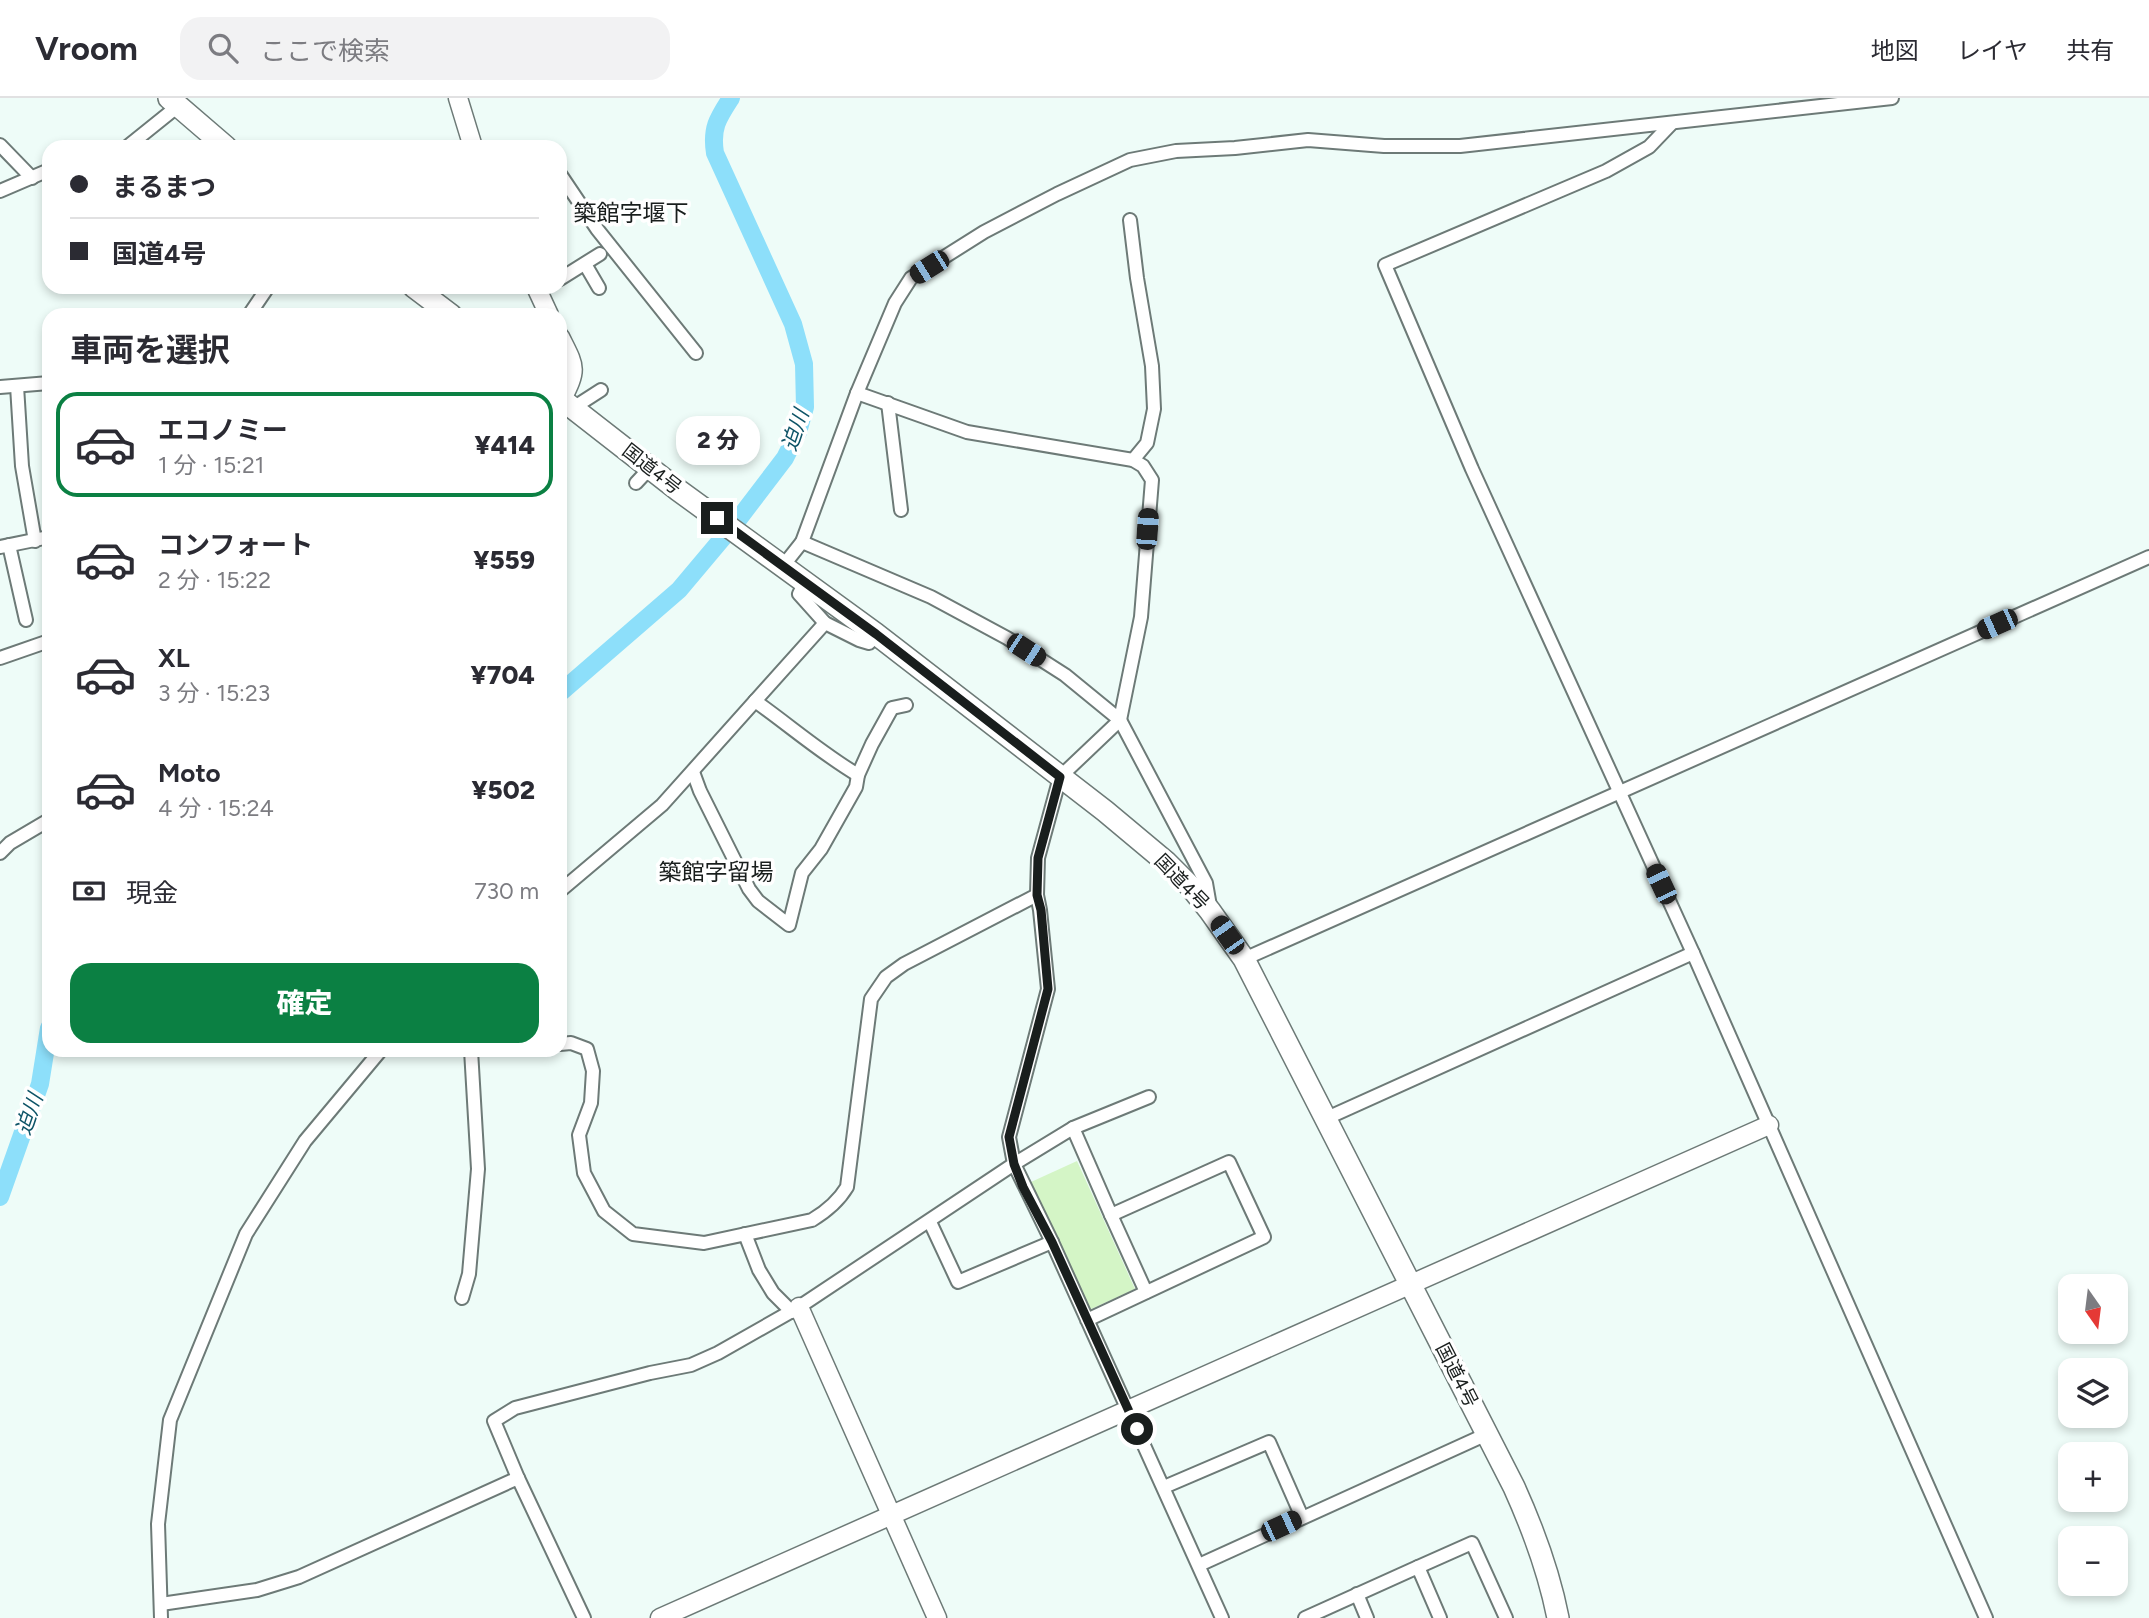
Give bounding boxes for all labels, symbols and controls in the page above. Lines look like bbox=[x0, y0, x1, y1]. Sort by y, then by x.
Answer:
search box bbox=[180, 17, 670, 80]
text: Vroom bbox=[35, 29, 138, 68]
icon: search bbox=[204, 29, 242, 67]
text: ここで検索 bbox=[260, 35, 390, 67]
text: 地図 bbox=[1871, 36, 1919, 65]
text: レイヤ bbox=[1957, 36, 2028, 65]
text: 共有 bbox=[2066, 36, 2114, 65]
text: まるまつ bbox=[112, 171, 216, 203]
district label: 築館字堰下 bbox=[574, 199, 689, 227]
text: 国道4号 bbox=[112, 238, 206, 270]
car bbox=[906, 247, 953, 287]
text: 車両を選択 bbox=[70, 331, 230, 369]
water label: 迫川 bbox=[776, 404, 814, 454]
icon: car bbox=[74, 413, 137, 476]
text: エコノミー bbox=[158, 414, 288, 446]
callout: 2 分 bbox=[675, 416, 759, 466]
text: 2 分 bbox=[697, 426, 739, 454]
text: ¥414 bbox=[475, 429, 535, 461]
street label: 国道4号 bbox=[618, 439, 686, 499]
text: 1 分 · 15:21 bbox=[158, 451, 264, 479]
route end bbox=[701, 502, 733, 534]
car bbox=[1136, 507, 1159, 551]
icon: car bbox=[74, 528, 137, 591]
text: コンフォート bbox=[158, 529, 313, 561]
text: ¥559 bbox=[473, 544, 535, 576]
text: 2 分 · 15:22 bbox=[158, 566, 271, 594]
car bbox=[1974, 606, 2021, 642]
car bbox=[1003, 630, 1050, 670]
text: XL bbox=[158, 642, 190, 674]
icon: car bbox=[74, 643, 137, 706]
text: ¥704 bbox=[471, 659, 535, 691]
text: 3 分 · 15:23 bbox=[158, 679, 270, 707]
text: Moto bbox=[158, 757, 221, 789]
icon: car bbox=[74, 758, 137, 821]
text: ¥502 bbox=[471, 774, 535, 806]
text: 4 分 · 15:24 bbox=[158, 794, 274, 822]
street label: 国道4号 bbox=[1150, 849, 1214, 915]
district label: 築館字留場 bbox=[659, 858, 774, 886]
car bbox=[1643, 861, 1680, 907]
icon: cash bbox=[70, 872, 108, 910]
text: 現金 bbox=[126, 877, 178, 909]
text: 730 m bbox=[474, 877, 539, 905]
car bbox=[1207, 912, 1248, 958]
button: 確定 bbox=[70, 963, 539, 1043]
water label: 迫川 bbox=[10, 1088, 48, 1138]
north arrow bbox=[2058, 1274, 2128, 1344]
map controls bbox=[2058, 1274, 2128, 1596]
street label: 国道4号 bbox=[1431, 1339, 1483, 1411]
button: layers bbox=[2058, 1358, 2128, 1428]
route start bbox=[1121, 1413, 1153, 1445]
button: + bbox=[2058, 1442, 2128, 1512]
car bbox=[1258, 1508, 1305, 1544]
button: − bbox=[2058, 1526, 2128, 1596]

